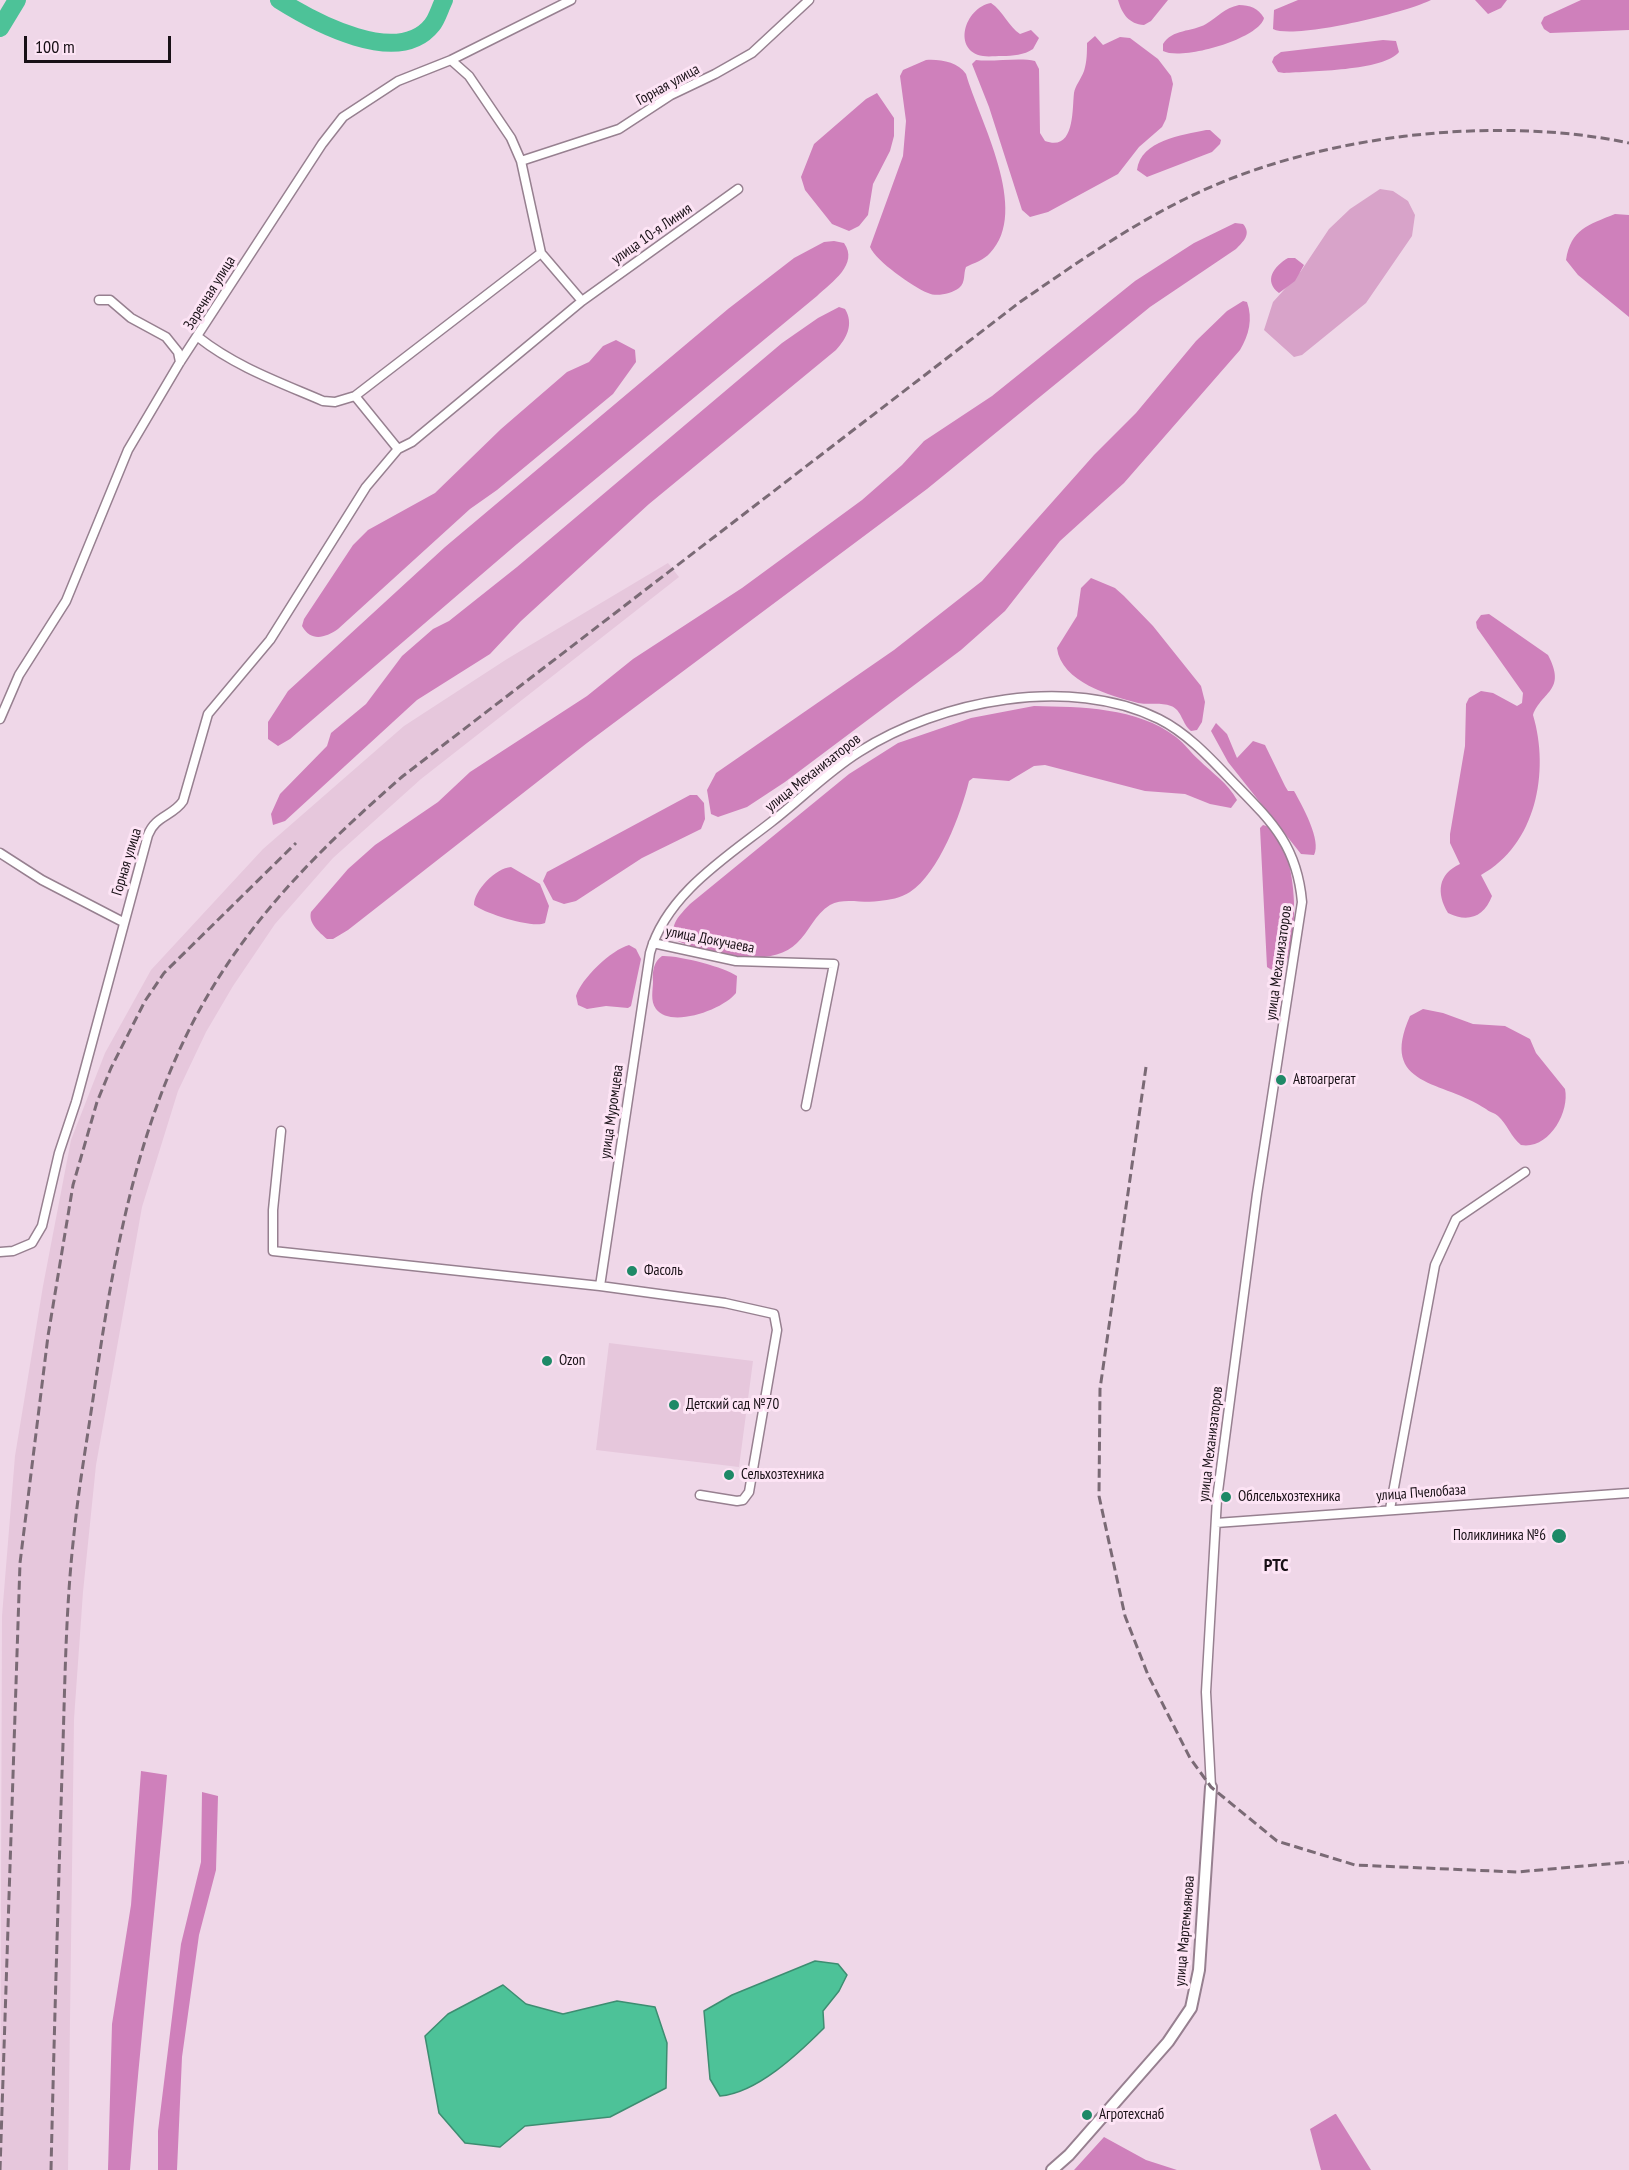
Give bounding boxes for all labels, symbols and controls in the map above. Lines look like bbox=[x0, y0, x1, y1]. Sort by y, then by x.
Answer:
scale bar bbox=[27, 24, 174, 62]
text: 100 m bbox=[35, 35, 75, 58]
street label: Горная улица bbox=[633, 60, 703, 110]
street label: улица 10-я Линия bbox=[608, 200, 696, 268]
street label: Заречная улица bbox=[180, 253, 240, 333]
street label: улица Механизаторов bbox=[762, 730, 864, 816]
street label: Горная улица bbox=[108, 826, 146, 898]
street label: улица Механизаторов bbox=[1262, 904, 1296, 1022]
street label: улица Докучаева bbox=[664, 923, 756, 957]
street label: улица Муромцева bbox=[596, 1064, 628, 1160]
place label: Автоагрегат bbox=[1293, 1071, 1356, 1089]
marker: Автоагрегат bbox=[1274, 1073, 1288, 1087]
place label: Фасоль bbox=[644, 1262, 683, 1280]
marker: Фасоль bbox=[625, 1264, 639, 1278]
place label: Ozon bbox=[559, 1352, 585, 1370]
marker: Ozon bbox=[540, 1354, 554, 1368]
street label: улица Механизаторов bbox=[1195, 1385, 1227, 1503]
place label: Детский сад №70 bbox=[686, 1396, 779, 1414]
marker: Детский сад №70 bbox=[667, 1398, 681, 1412]
place label: Сельхозтехника bbox=[741, 1466, 824, 1484]
marker: Сельхозтехника bbox=[722, 1468, 736, 1482]
street label: улица Пчелобаза bbox=[1375, 1481, 1467, 1505]
place label: Облсельхозтехника bbox=[1238, 1488, 1341, 1506]
marker: Облсельхозтехника bbox=[1219, 1490, 1233, 1504]
place label: Поликлиника №6 bbox=[1453, 1527, 1546, 1545]
marker: Поликлиника №6 bbox=[1550, 1527, 1568, 1545]
district label: РТС bbox=[1264, 1555, 1288, 1577]
street label: улица Мартемьянова bbox=[1171, 1875, 1199, 1987]
place label: Агротехснаб bbox=[1099, 2106, 1164, 2124]
marker: Агротехснаб bbox=[1080, 2108, 1094, 2122]

